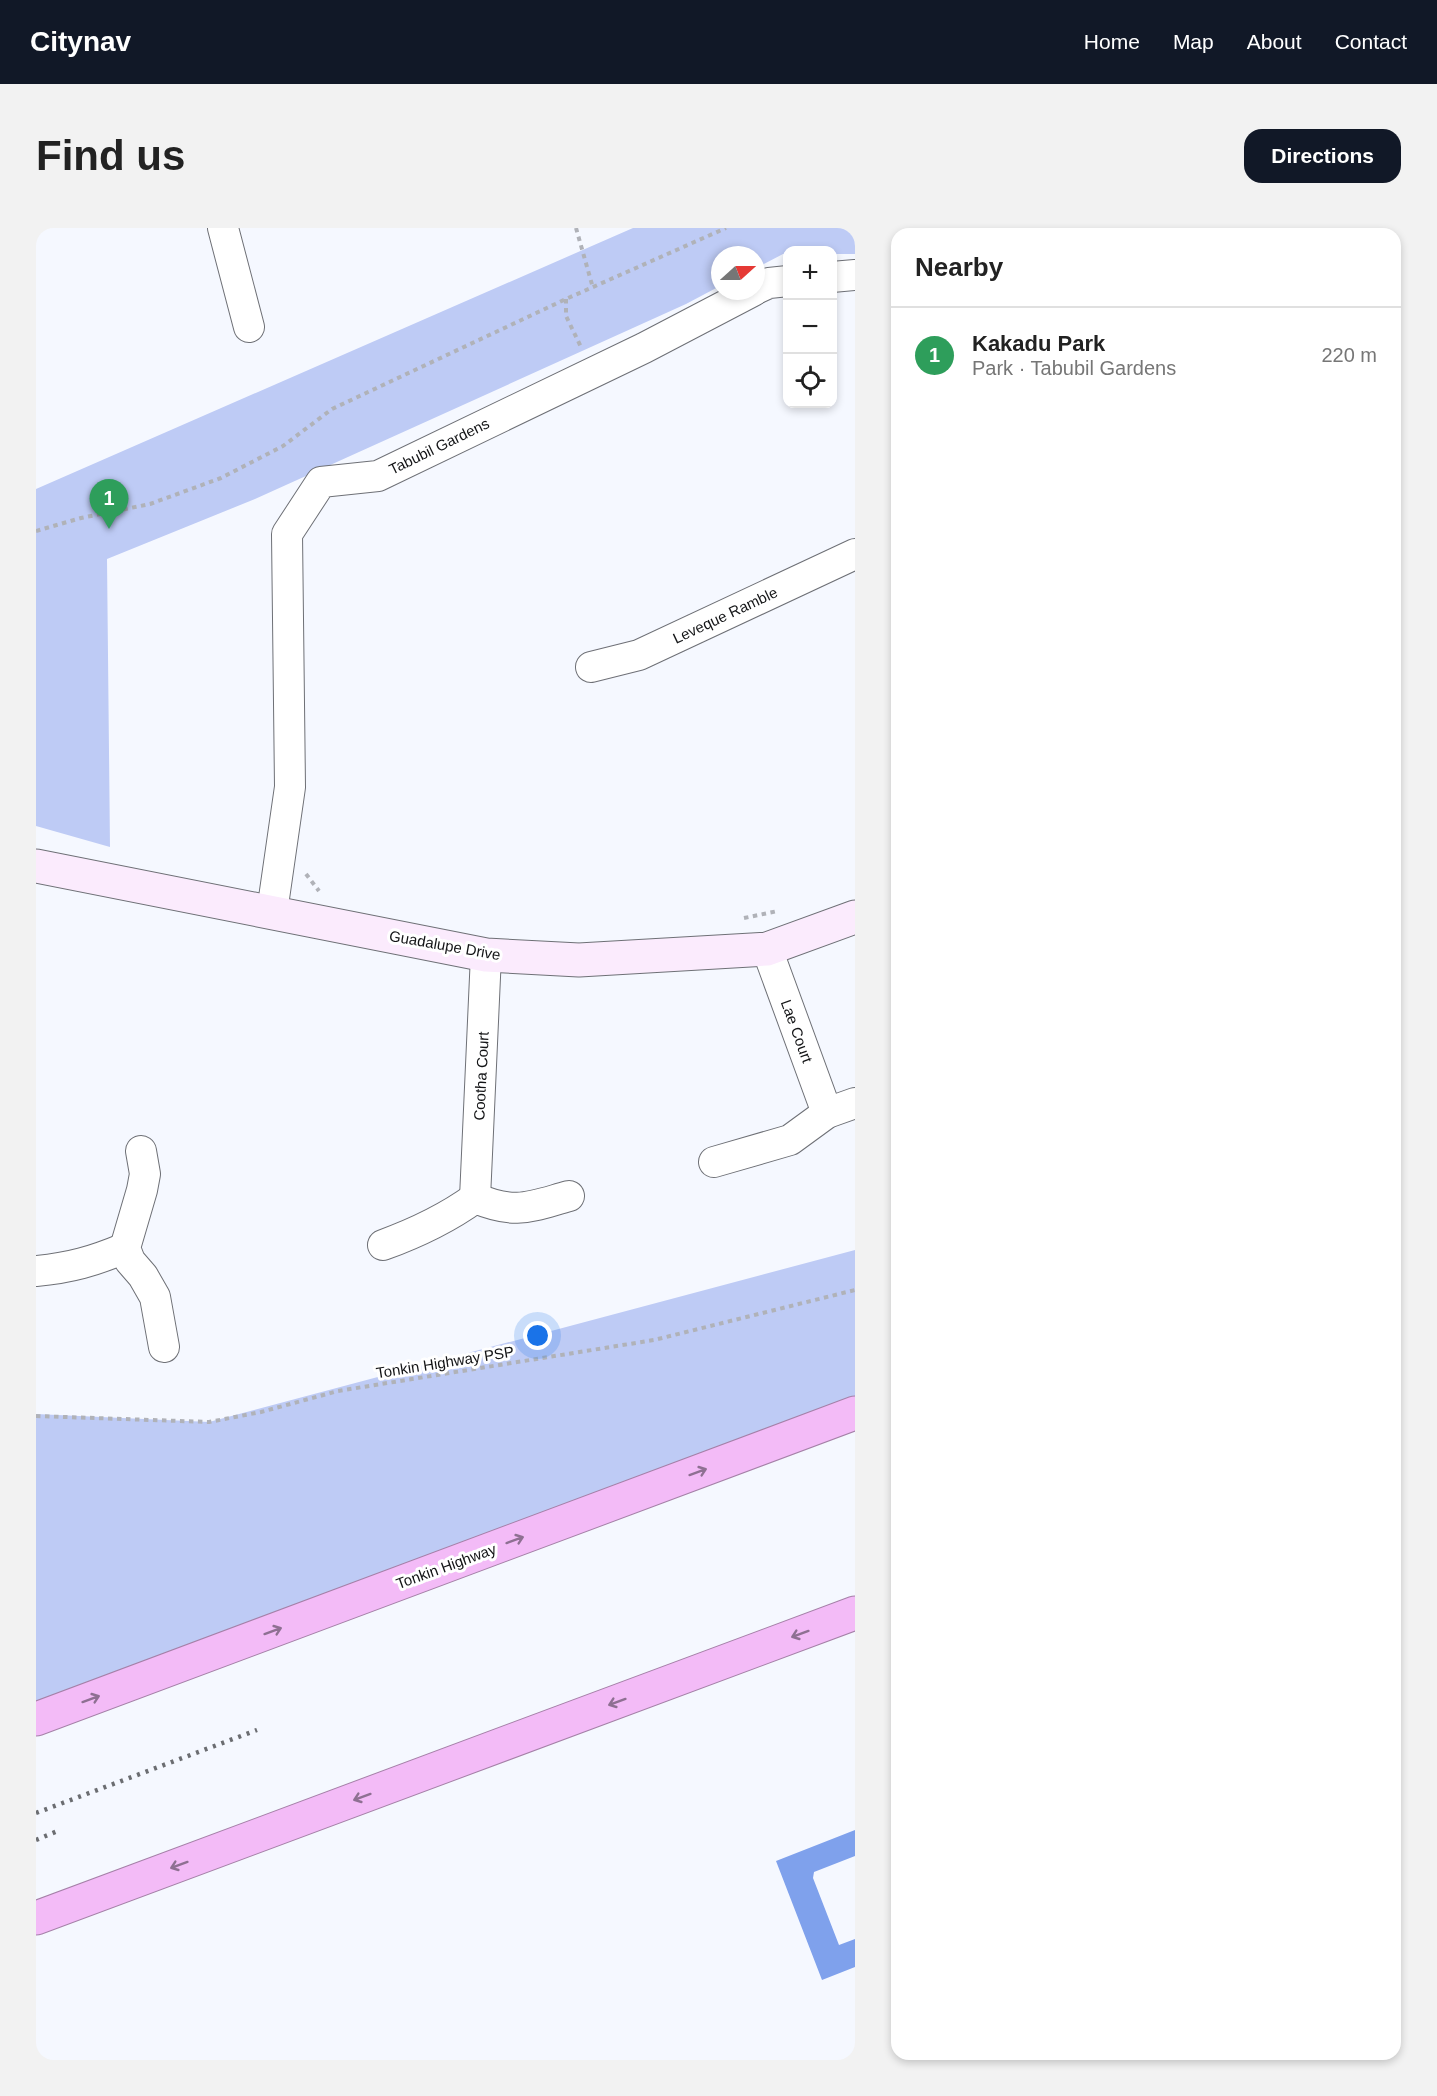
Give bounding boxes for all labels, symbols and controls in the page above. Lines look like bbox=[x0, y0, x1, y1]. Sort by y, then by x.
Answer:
text: Citynav bbox=[30, 26, 131, 57]
text: Home bbox=[1084, 30, 1140, 53]
text: Map bbox=[1173, 30, 1214, 53]
text: About bbox=[1247, 30, 1302, 53]
text: Contact bbox=[1335, 30, 1407, 53]
button: Directions bbox=[1244, 129, 1401, 183]
text: Find us bbox=[36, 132, 185, 179]
north arrow bbox=[711, 246, 765, 300]
map controls bbox=[783, 246, 837, 408]
button: + bbox=[783, 246, 837, 300]
text: Nearby bbox=[915, 252, 1003, 282]
button: − bbox=[783, 300, 837, 354]
text: Kakadu Park bbox=[972, 331, 1105, 356]
text: 1 bbox=[929, 344, 940, 366]
text: 220 m bbox=[1321, 344, 1377, 366]
button: locate bbox=[783, 354, 837, 408]
text: Park · Tabubil Gardens bbox=[972, 357, 1176, 379]
street label: Tabubil Gardens bbox=[386, 414, 492, 478]
pin: 1 bbox=[90, 480, 128, 529]
street label: Leveque Ramble bbox=[670, 583, 780, 647]
street label: Guadalupe Drive bbox=[388, 927, 502, 963]
street label: Lae Court bbox=[778, 997, 817, 1066]
street label: Cootha Court bbox=[470, 1030, 492, 1121]
your location bbox=[523, 1321, 552, 1350]
street label: Tonkin Highway PSP bbox=[375, 1343, 515, 1381]
one-way arrow bbox=[688, 1466, 707, 1477]
one-way arrow bbox=[505, 1534, 524, 1545]
street label: Tonkin Highway bbox=[394, 1540, 499, 1592]
one-way arrow bbox=[264, 1624, 282, 1635]
one-way arrow bbox=[791, 1629, 810, 1640]
one-way arrow bbox=[81, 1692, 100, 1703]
one-way arrow bbox=[609, 1697, 627, 1708]
one-way arrow bbox=[353, 1792, 372, 1803]
one-way arrow bbox=[170, 1860, 189, 1871]

